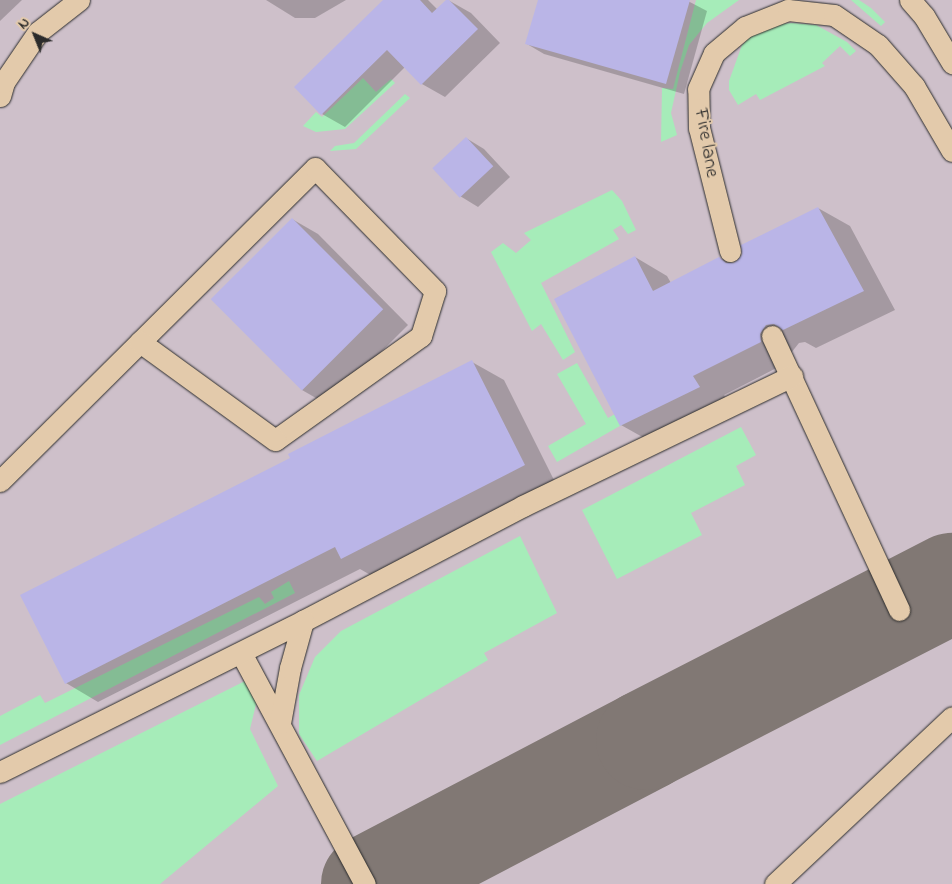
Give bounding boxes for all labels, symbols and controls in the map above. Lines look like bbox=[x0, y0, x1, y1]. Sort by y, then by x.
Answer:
north arrow bbox=[10, 10, 60, 60]
text: N bbox=[14, 13, 35, 35]
street label: Fire lane bbox=[688, 107, 724, 179]

